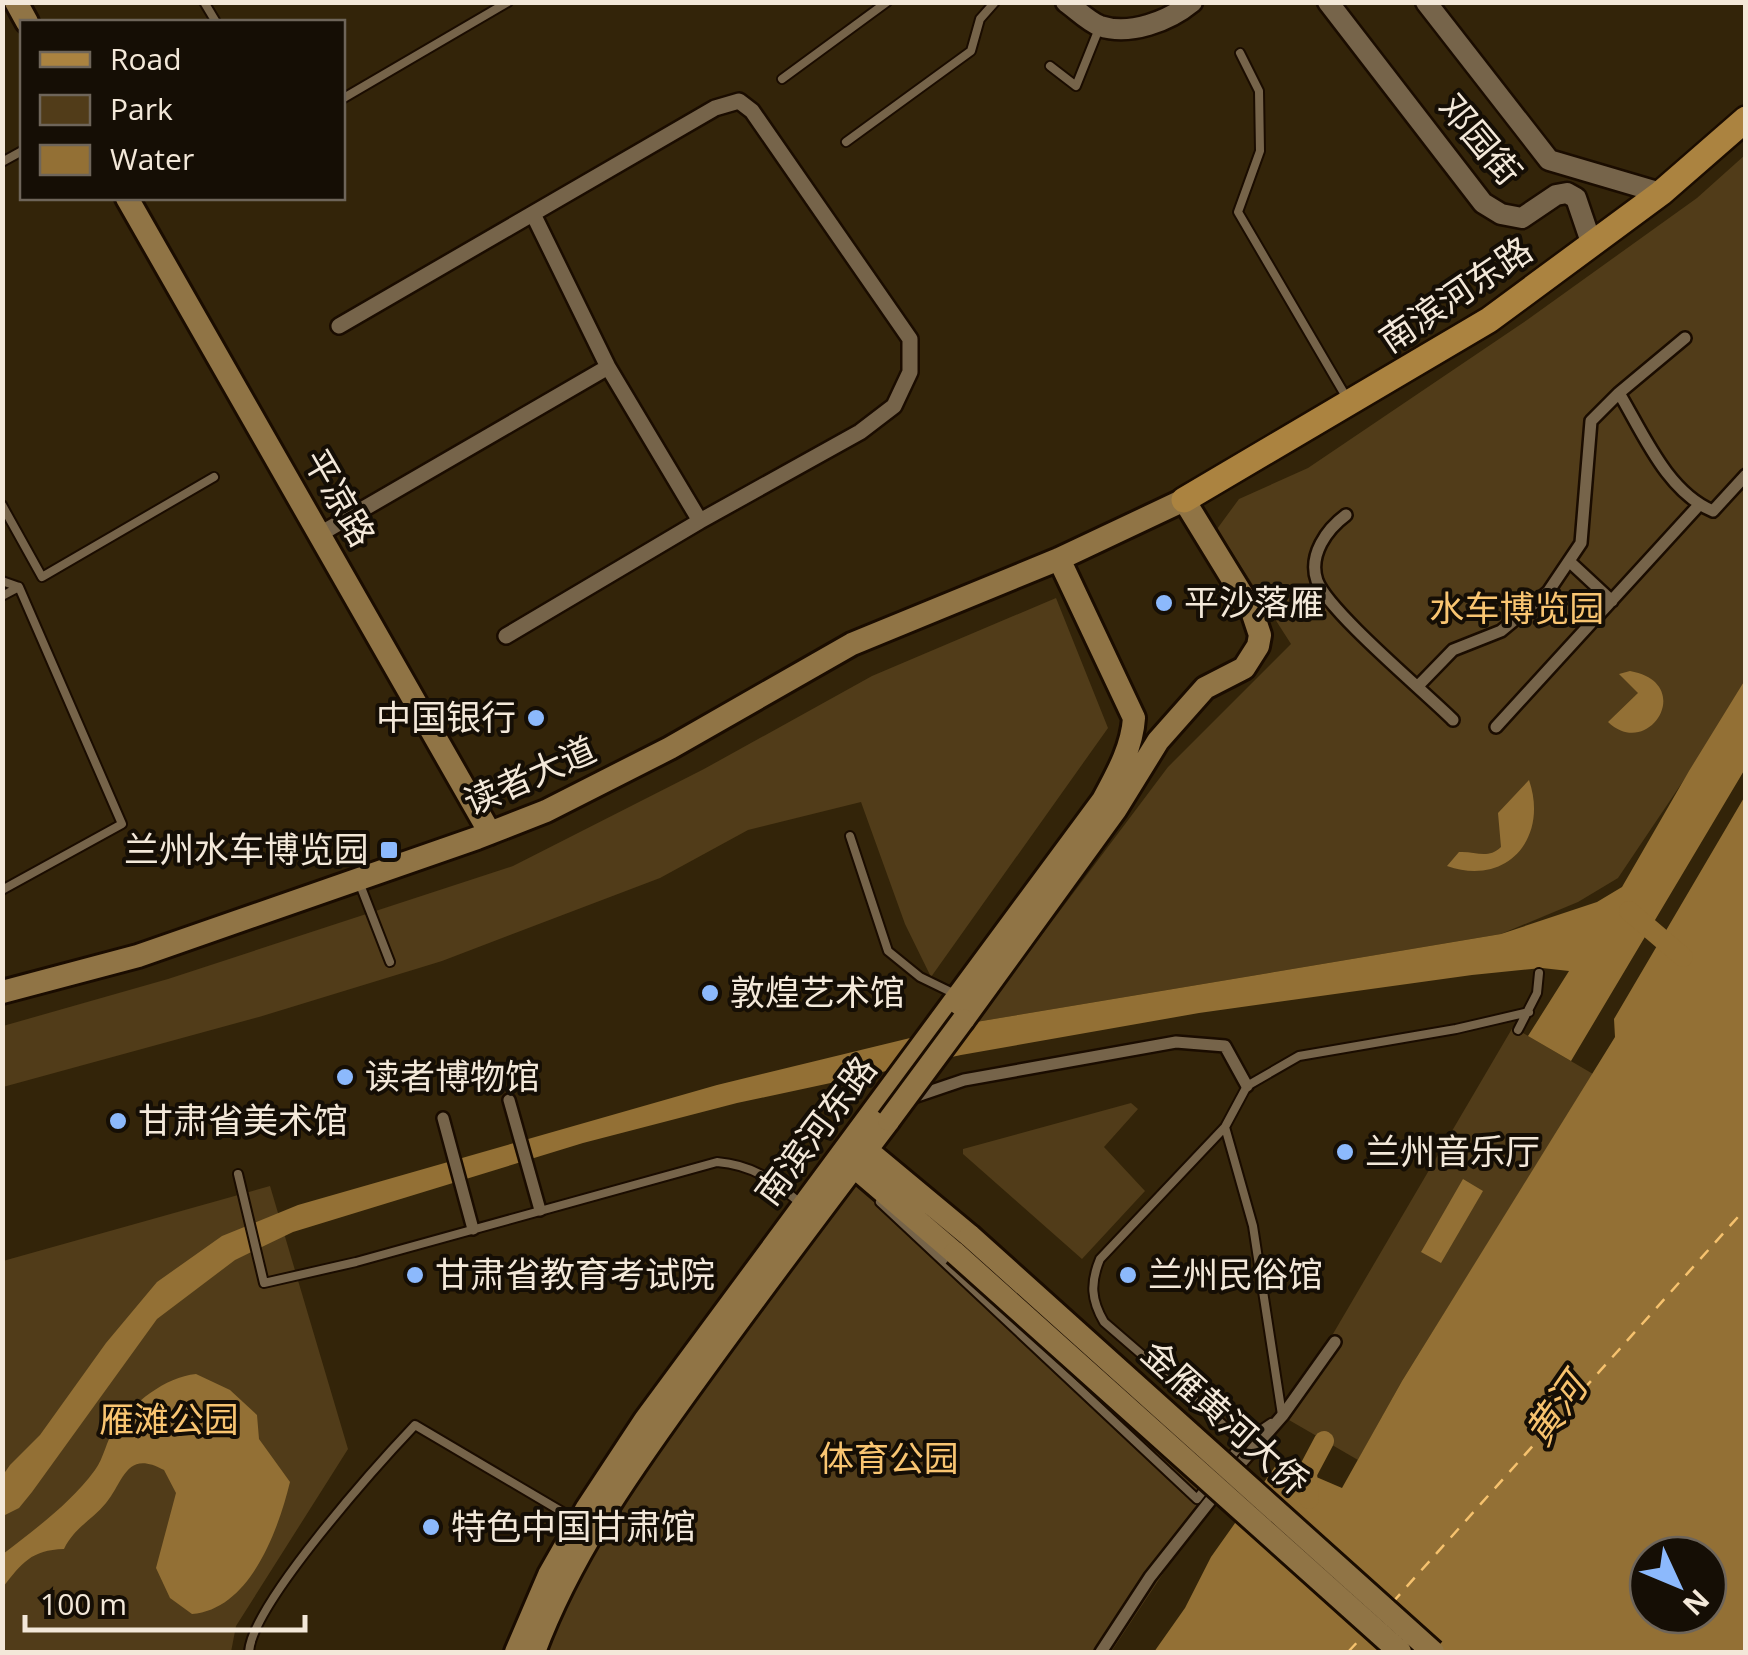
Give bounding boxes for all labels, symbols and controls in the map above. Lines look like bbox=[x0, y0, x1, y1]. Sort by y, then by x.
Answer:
legend bbox=[20, 20, 345, 200]
text: Road bbox=[110, 38, 182, 79]
street label: 邓园街 bbox=[1429, 84, 1533, 194]
text: Park bbox=[110, 88, 173, 129]
text: Water bbox=[110, 138, 194, 179]
street label: 南滨河东路 bbox=[1369, 225, 1541, 362]
street label: 平凉路 bbox=[294, 440, 387, 554]
place label: 平沙落雁 bbox=[1184, 578, 1324, 625]
park label: 水车博览园 bbox=[1429, 584, 1605, 631]
marker: 平沙落雁 bbox=[1153, 592, 1175, 614]
place label: 中国银行 bbox=[376, 693, 516, 740]
marker: 中国银行 bbox=[525, 707, 547, 729]
street label: 读者大道 bbox=[456, 725, 603, 825]
place label: 兰州水车博览园 bbox=[124, 825, 369, 872]
marker: 兰州水车博览园 bbox=[378, 839, 400, 861]
place label: 敦煌艺术馆 bbox=[730, 968, 905, 1015]
marker: 敦煌艺术馆 bbox=[699, 982, 721, 1004]
street label: 南滨河东路 bbox=[743, 1046, 886, 1214]
place label: 读者博物馆 bbox=[365, 1052, 540, 1099]
marker: 读者博物馆 bbox=[334, 1066, 356, 1088]
place label: 甘肃省美术馆 bbox=[138, 1096, 348, 1143]
marker: 甘肃省美术馆 bbox=[107, 1110, 129, 1132]
place label: 兰州音乐厅 bbox=[1365, 1127, 1540, 1174]
marker: 兰州音乐厅 bbox=[1334, 1141, 1356, 1163]
place label: 甘肃省教育考试院 bbox=[435, 1250, 715, 1297]
place label: 兰州民俗馆 bbox=[1148, 1250, 1323, 1297]
marker: 甘肃省教育考试院 bbox=[404, 1264, 426, 1286]
marker: 兰州民俗馆 bbox=[1117, 1264, 1139, 1286]
street label: 金雁黄河大侨 bbox=[1132, 1329, 1320, 1505]
water label: 黄河 bbox=[1511, 1357, 1601, 1455]
park label: 雁滩公园 bbox=[99, 1395, 239, 1442]
park label: 体育公园 bbox=[819, 1434, 959, 1481]
place label: 特色中国甘肃馆 bbox=[451, 1502, 696, 1549]
marker: 特色中国甘肃馆 bbox=[420, 1516, 442, 1538]
north arrow bbox=[1628, 1535, 1728, 1635]
scale bar bbox=[25, 1570, 305, 1632]
text: N bbox=[1675, 1582, 1718, 1624]
text: 100 m bbox=[40, 1583, 127, 1624]

